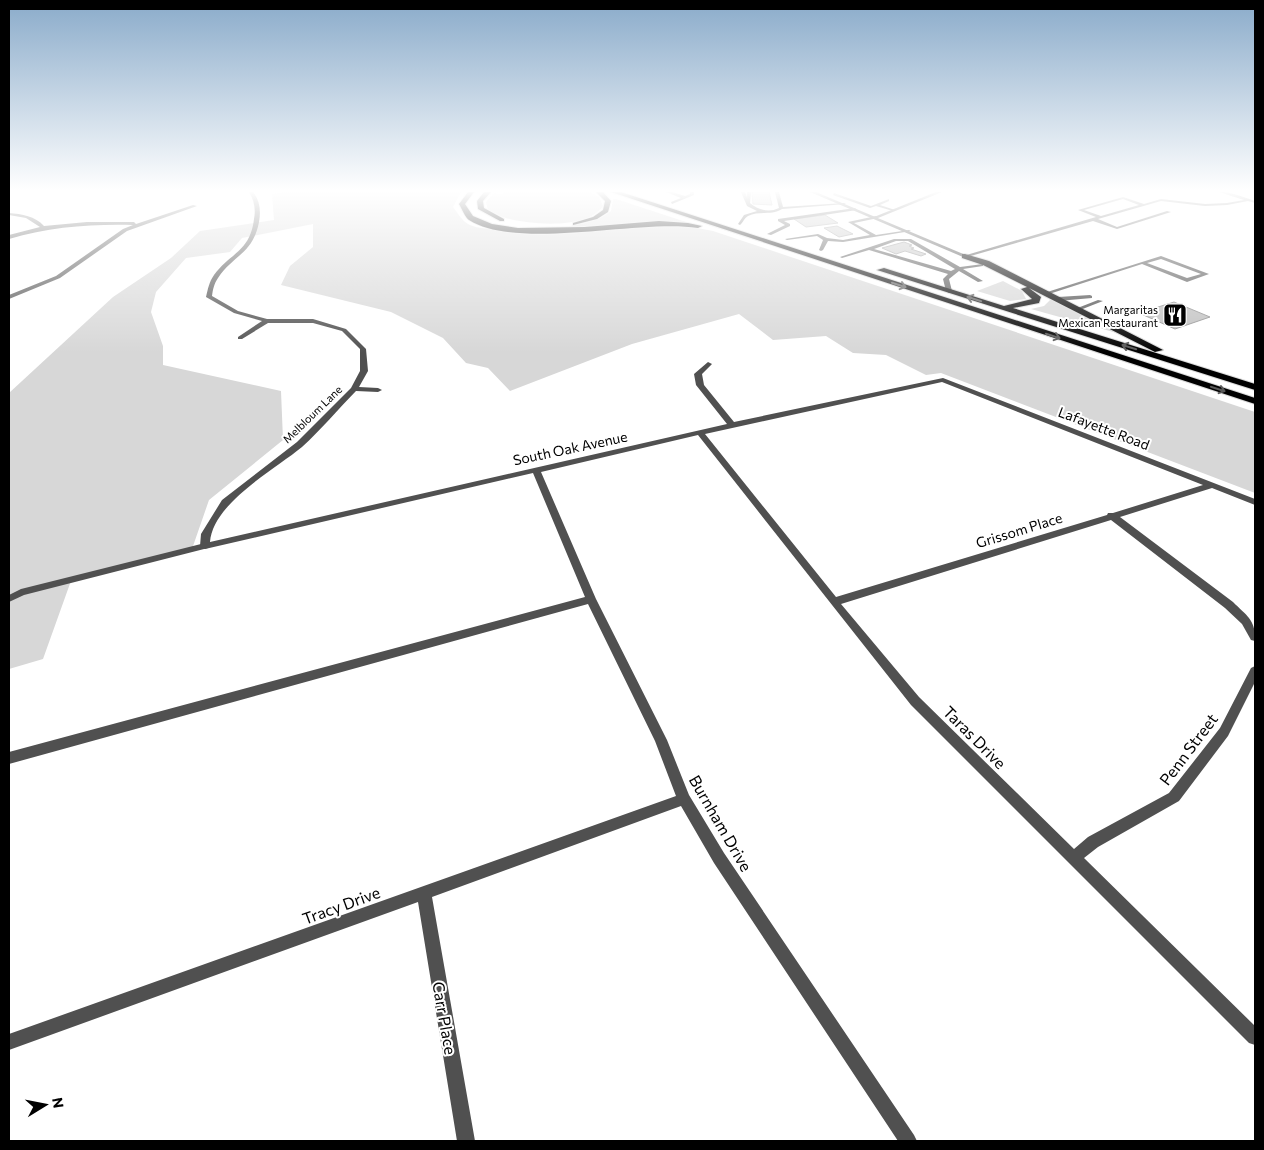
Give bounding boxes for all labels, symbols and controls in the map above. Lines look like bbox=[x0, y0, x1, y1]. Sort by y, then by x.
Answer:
one-way arrow bbox=[890, 281, 906, 290]
one-way arrow bbox=[967, 294, 982, 303]
restaurant icon: Margaritas Mexican Restaurant bbox=[1162, 302, 1188, 328]
place label: Margaritas Mexican Restaurant bbox=[1058, 303, 1158, 329]
one-way arrow bbox=[1045, 331, 1061, 341]
one-way arrow bbox=[1121, 342, 1137, 352]
street label: Melbloum Lane bbox=[280, 382, 344, 445]
one-way arrow bbox=[1210, 385, 1226, 395]
street label: Lafayette Road bbox=[1056, 403, 1152, 453]
street label: South Oak Avenue bbox=[511, 428, 629, 468]
street label: Grissom Place bbox=[974, 509, 1064, 551]
street label: Taras Drive bbox=[940, 702, 1010, 772]
street label: Penn Street bbox=[1155, 709, 1221, 789]
street label: Burnham Drive bbox=[686, 771, 756, 875]
street label: Tracy Drive bbox=[299, 882, 383, 928]
street label: Carr Place bbox=[429, 980, 461, 1056]
north arrow bbox=[20, 1080, 70, 1130]
text: N bbox=[49, 1096, 68, 1109]

